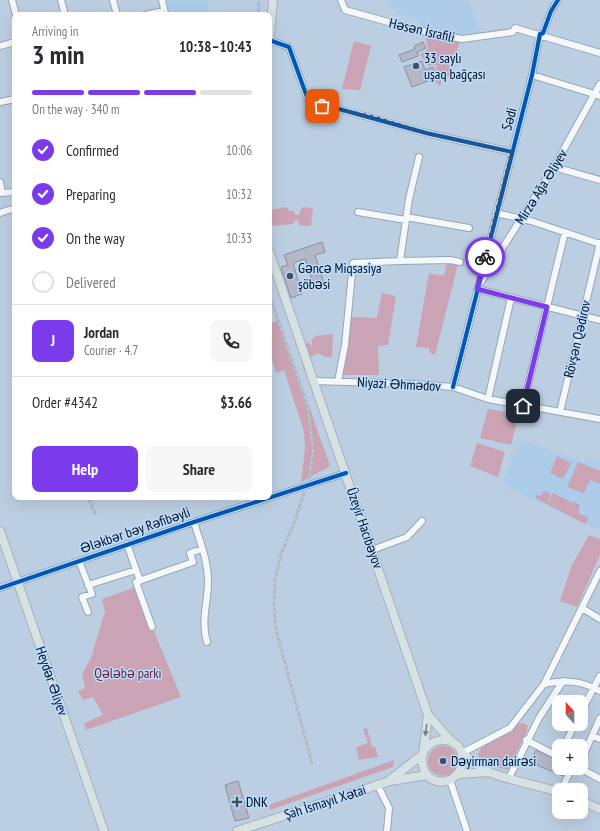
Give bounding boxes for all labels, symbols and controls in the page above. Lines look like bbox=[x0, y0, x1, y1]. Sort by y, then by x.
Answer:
street label: Həsən İsrafili bbox=[387, 14, 457, 46]
text: Arriving in bbox=[32, 23, 79, 40]
text: 10:38–10:43 bbox=[179, 37, 252, 56]
text: 3 min bbox=[32, 38, 85, 71]
place label: 33 saylı uşaq bağçası bbox=[424, 49, 486, 83]
marker: 33 saylı uşaq bağçası bbox=[411, 61, 421, 71]
pin bbox=[305, 89, 339, 123]
icon: bag bbox=[311, 95, 333, 117]
text: On the way · 340 m bbox=[32, 101, 119, 118]
street label: Sədi bbox=[497, 106, 521, 132]
icon: check bbox=[32, 139, 54, 161]
text: Confirmed bbox=[66, 141, 119, 160]
text: 10:06 bbox=[226, 142, 252, 159]
street label: Mirzə Ağa Əliyev bbox=[511, 146, 572, 228]
icon: check bbox=[32, 183, 54, 205]
text: Preparing bbox=[66, 185, 116, 204]
text: 10:32 bbox=[226, 186, 252, 203]
icon: check bbox=[32, 227, 54, 249]
text: On the way bbox=[66, 229, 125, 248]
text: 10:33 bbox=[226, 230, 252, 247]
courier bbox=[465, 237, 505, 277]
icon: bike bbox=[474, 246, 496, 268]
place label: Gəncə Miqsasiya şöbəsi bbox=[298, 259, 382, 293]
marker: Gəncə Miqsasiya şöbəsi bbox=[285, 271, 295, 281]
text: Delivered bbox=[66, 273, 116, 292]
street label: Rövşən Qədirov bbox=[559, 298, 595, 379]
button: phone bbox=[210, 320, 252, 362]
text: Jordan bbox=[84, 323, 119, 342]
text: J bbox=[51, 331, 55, 350]
text: Courier · 4.7 bbox=[84, 342, 138, 359]
street label: Niyazi Əhmədov bbox=[357, 373, 442, 395]
pin bbox=[506, 389, 540, 423]
text: Order #4342 bbox=[32, 393, 98, 412]
text: $3.66 bbox=[220, 393, 252, 412]
icon: home bbox=[512, 395, 534, 417]
button: Help bbox=[32, 446, 138, 492]
button: Share bbox=[146, 446, 252, 492]
street label: Üzeyir Hacıbəyov bbox=[343, 485, 387, 571]
street label: Ələkbər bəy Rəfibəyli bbox=[78, 503, 192, 557]
street label: Heydər Əliyev bbox=[32, 644, 72, 719]
park label: Qələbə parkı bbox=[94, 664, 162, 682]
north arrow bbox=[552, 695, 588, 731]
map controls bbox=[552, 695, 588, 819]
one-way arrow bbox=[423, 724, 429, 736]
button: + bbox=[552, 739, 588, 775]
place label: Dəyirman dairəsi bbox=[451, 752, 536, 770]
marker: Dəyirman dairəsi bbox=[438, 756, 448, 766]
street label: Şah İsmayıl Xətai bbox=[282, 780, 368, 824]
button: − bbox=[552, 783, 588, 819]
place label: DNK bbox=[246, 793, 268, 811]
marker: DNK bbox=[231, 796, 243, 808]

